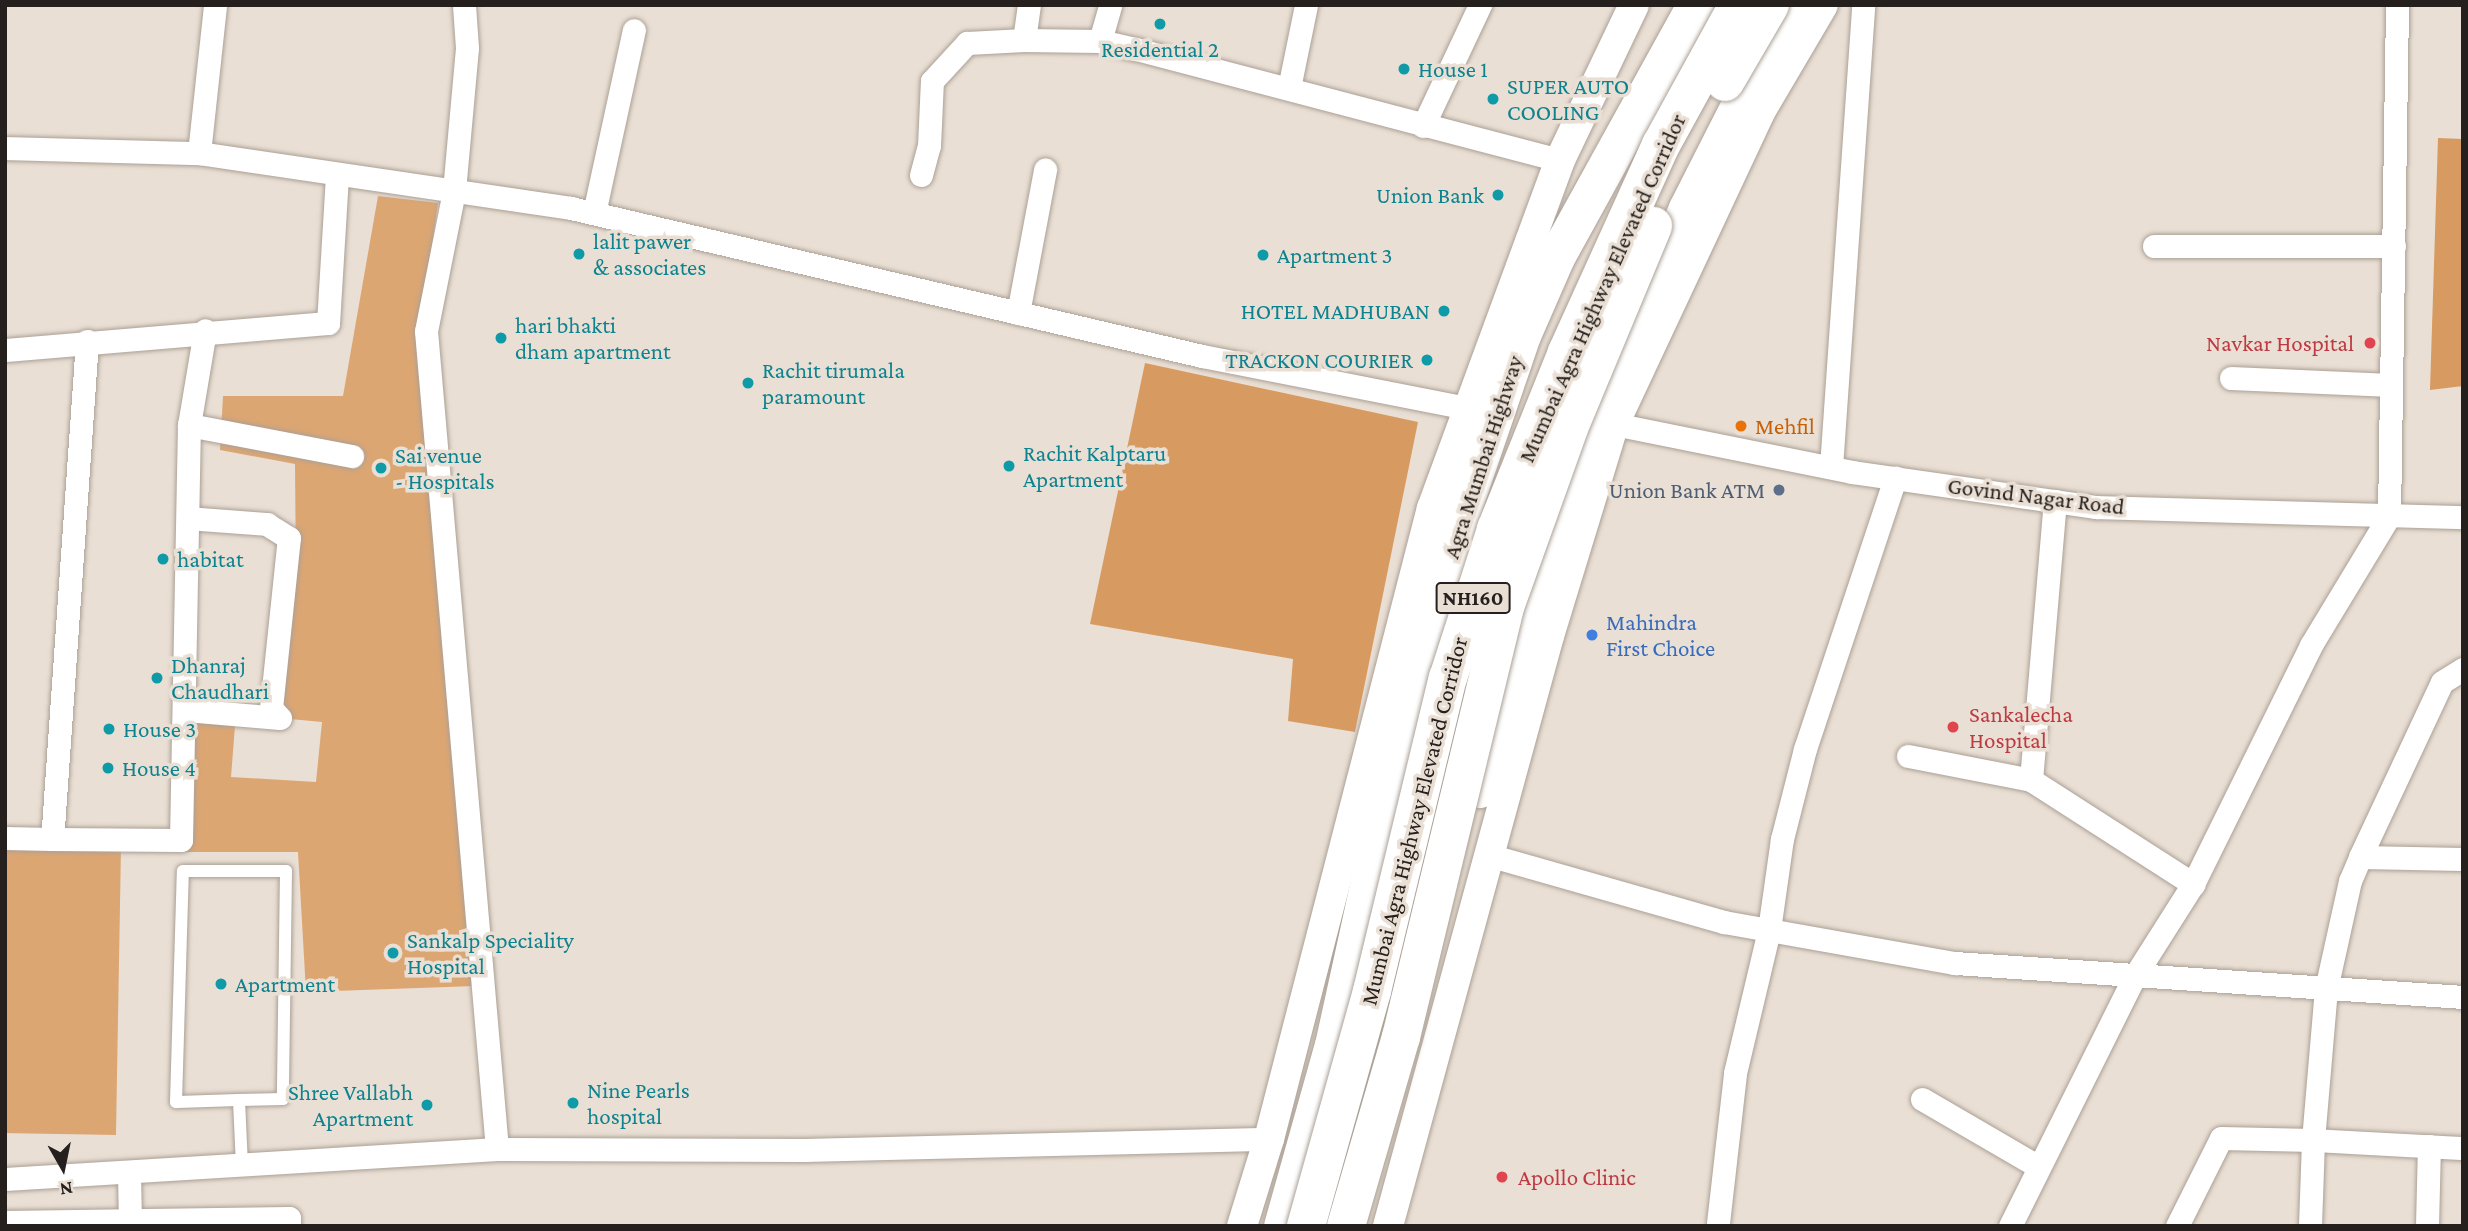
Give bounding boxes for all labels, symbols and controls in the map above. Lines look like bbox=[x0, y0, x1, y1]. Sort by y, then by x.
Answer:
marker: Residential 2 bbox=[1152, 16, 1168, 32]
place label: Residential 2 bbox=[1101, 35, 1219, 63]
place label: House 1 bbox=[1418, 55, 1488, 83]
marker: House 1 bbox=[1396, 61, 1412, 77]
place label: SUPER AUTO COOLING bbox=[1507, 72, 1629, 126]
marker: SUPER AUTO COOLING bbox=[1485, 91, 1501, 107]
street label: Mumbai Agra Highway Elevated Corridor bbox=[1512, 109, 1692, 467]
place label: Union Bank bbox=[1376, 181, 1484, 209]
marker: Union Bank bbox=[1490, 187, 1506, 203]
place label: lalit pawer & associates bbox=[593, 227, 706, 281]
place label: Apartment 3 bbox=[1277, 241, 1392, 269]
marker: lalit pawer & associates bbox=[571, 246, 587, 262]
marker: Apartment 3 bbox=[1255, 247, 1271, 263]
place label: HOTEL MADHUBAN bbox=[1241, 297, 1430, 325]
marker: HOTEL MADHUBAN bbox=[1436, 303, 1452, 319]
place label: hari bhakti dham apartment bbox=[515, 311, 671, 365]
place label: Navkar Hospital bbox=[2206, 329, 2354, 357]
marker: hari bhakti dham apartment bbox=[493, 330, 509, 346]
marker: Navkar Hospital bbox=[2360, 333, 2380, 353]
place label: TRACKON COURIER bbox=[1225, 346, 1413, 374]
marker: TRACKON COURIER bbox=[1419, 352, 1435, 368]
street label: Agra Mumbai Highway bbox=[1437, 352, 1529, 562]
place label: Rachit tirumala paramount bbox=[762, 356, 905, 410]
marker: Rachit tirumala paramount bbox=[740, 375, 756, 391]
place label: Mehfil bbox=[1755, 412, 1815, 440]
marker: Mehfil bbox=[1733, 418, 1749, 434]
place label: Rachit Kalptaru Apartment bbox=[1023, 439, 1166, 493]
place label: Sai venue - Hospitals bbox=[395, 441, 495, 495]
marker: Rachit Kalptaru Apartment bbox=[1001, 458, 1017, 474]
marker: Sai venue - Hospitals bbox=[373, 460, 389, 476]
street label: Govind Nagar Road bbox=[1946, 471, 2126, 521]
place label: Union Bank ATM bbox=[1609, 476, 1765, 504]
marker: Union Bank ATM bbox=[1771, 482, 1787, 498]
place label: habitat bbox=[177, 545, 244, 573]
marker: habitat bbox=[155, 551, 171, 567]
road number: NH160 bbox=[1434, 580, 1512, 616]
place label: Mahindra First Choice bbox=[1606, 608, 1715, 662]
marker: Mahindra First Choice bbox=[1584, 627, 1600, 643]
street label: Mumbai Agra Highway Elevated Corridor bbox=[1355, 634, 1473, 1008]
place label: Dhanraj Chaudhari bbox=[171, 651, 269, 705]
marker: Dhanraj Chaudhari bbox=[149, 670, 165, 686]
place label: Sankalecha Hospital bbox=[1969, 700, 2073, 754]
place label: House 3 bbox=[123, 715, 196, 743]
marker: Sankalecha Hospital bbox=[1943, 717, 1963, 737]
marker: House 3 bbox=[101, 721, 117, 737]
place label: House 4 bbox=[122, 754, 196, 782]
marker: House 4 bbox=[100, 760, 116, 776]
place label: Sankalp Speciality Hospital bbox=[407, 926, 574, 980]
marker: Sankalp Speciality Hospital bbox=[385, 945, 401, 961]
place label: Apartment bbox=[235, 970, 335, 998]
marker: Apartment bbox=[213, 976, 229, 992]
place label: Nine Pearls hospital bbox=[587, 1076, 690, 1130]
place label: Shree Vallabh Apartment bbox=[288, 1078, 413, 1132]
marker: Nine Pearls hospital bbox=[565, 1095, 581, 1111]
marker: Shree Vallabh Apartment bbox=[419, 1097, 435, 1113]
north arrow bbox=[28, 1133, 98, 1203]
place label: Apollo Clinic bbox=[1518, 1163, 1636, 1191]
marker: Apollo Clinic bbox=[1492, 1167, 1512, 1187]
text: N bbox=[58, 1178, 74, 1201]

